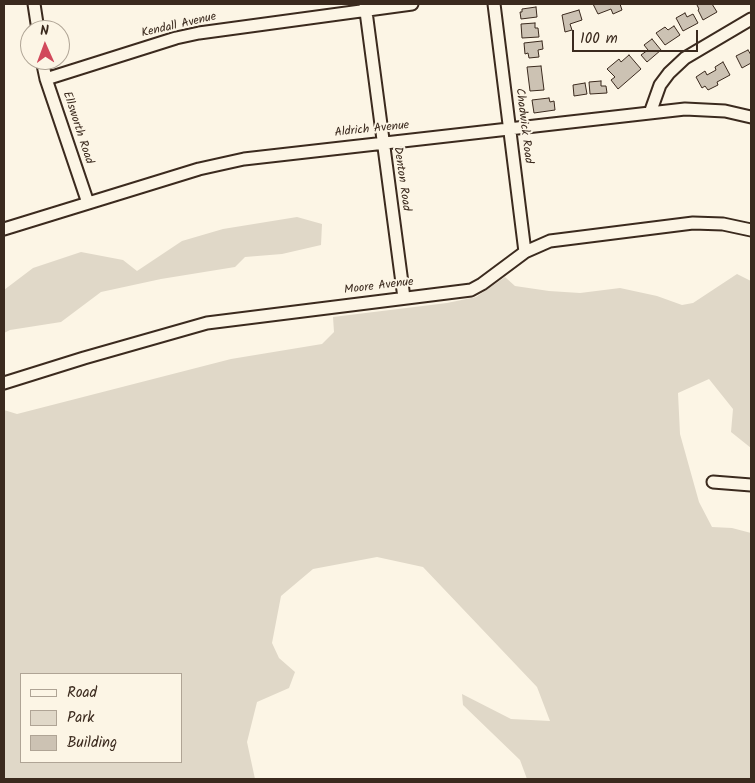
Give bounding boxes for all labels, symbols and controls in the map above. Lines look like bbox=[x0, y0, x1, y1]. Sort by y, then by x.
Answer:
street label: Kendall Avenue bbox=[140, 10, 218, 42]
north arrow bbox=[20, 20, 70, 70]
text: N bbox=[40, 20, 49, 42]
scale bar bbox=[575, 20, 701, 52]
text: 100 m bbox=[580, 27, 618, 51]
street label: Chadwick Road bbox=[511, 87, 535, 165]
street label: Ellsworth Road bbox=[58, 90, 96, 166]
street label: Aldrich Avenue bbox=[334, 119, 410, 141]
street label: Denton Road bbox=[389, 146, 413, 212]
street label: Moore Avenue bbox=[343, 276, 415, 298]
legend bbox=[20, 673, 182, 763]
text: Road bbox=[67, 681, 97, 705]
text: Park bbox=[67, 706, 94, 730]
text: Building bbox=[67, 731, 117, 755]

